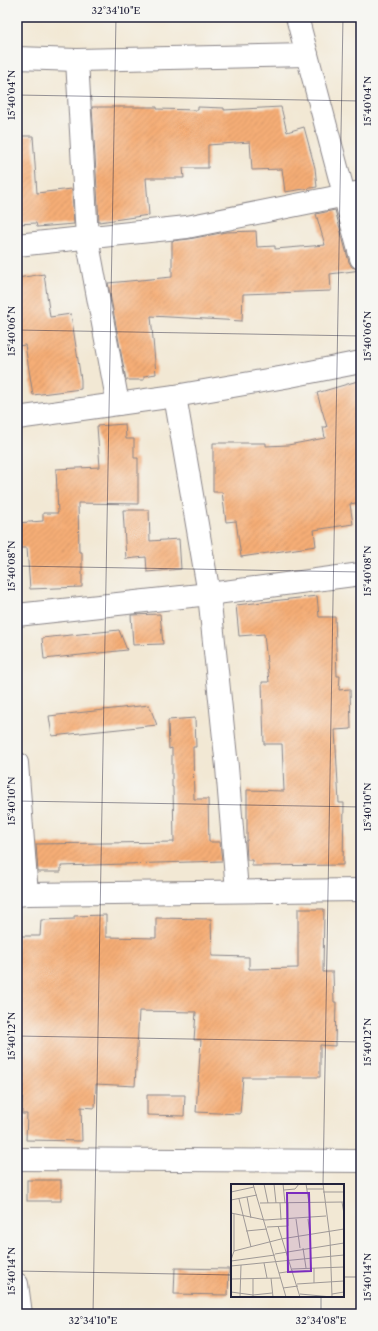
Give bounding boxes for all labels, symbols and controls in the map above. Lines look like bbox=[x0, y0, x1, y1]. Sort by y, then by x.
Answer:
text: 32°34'10"E bbox=[91, 4, 141, 17]
text: 15°40'04"N bbox=[5, 70, 18, 120]
text: 15°40'04"N bbox=[361, 76, 374, 126]
text: 15°40'06"N bbox=[5, 306, 18, 356]
text: 15°40'06"N bbox=[361, 311, 374, 361]
text: 15°40'08"N bbox=[5, 541, 18, 591]
text: 15°40'08"N bbox=[361, 546, 374, 596]
text: 15°40'10"N bbox=[5, 776, 18, 826]
text: 15°40'10"N bbox=[361, 782, 374, 832]
text: 15°40'12"N bbox=[5, 1012, 18, 1060]
text: 15°40'12"N bbox=[361, 1018, 374, 1066]
inset map bbox=[231, 1184, 344, 1297]
text: 15°40'14"N bbox=[5, 1247, 18, 1295]
text: 15°40'14"N bbox=[361, 1253, 374, 1301]
text: 32°34'10"E bbox=[68, 1314, 118, 1327]
text: 32°34'08"E bbox=[296, 1314, 346, 1327]

